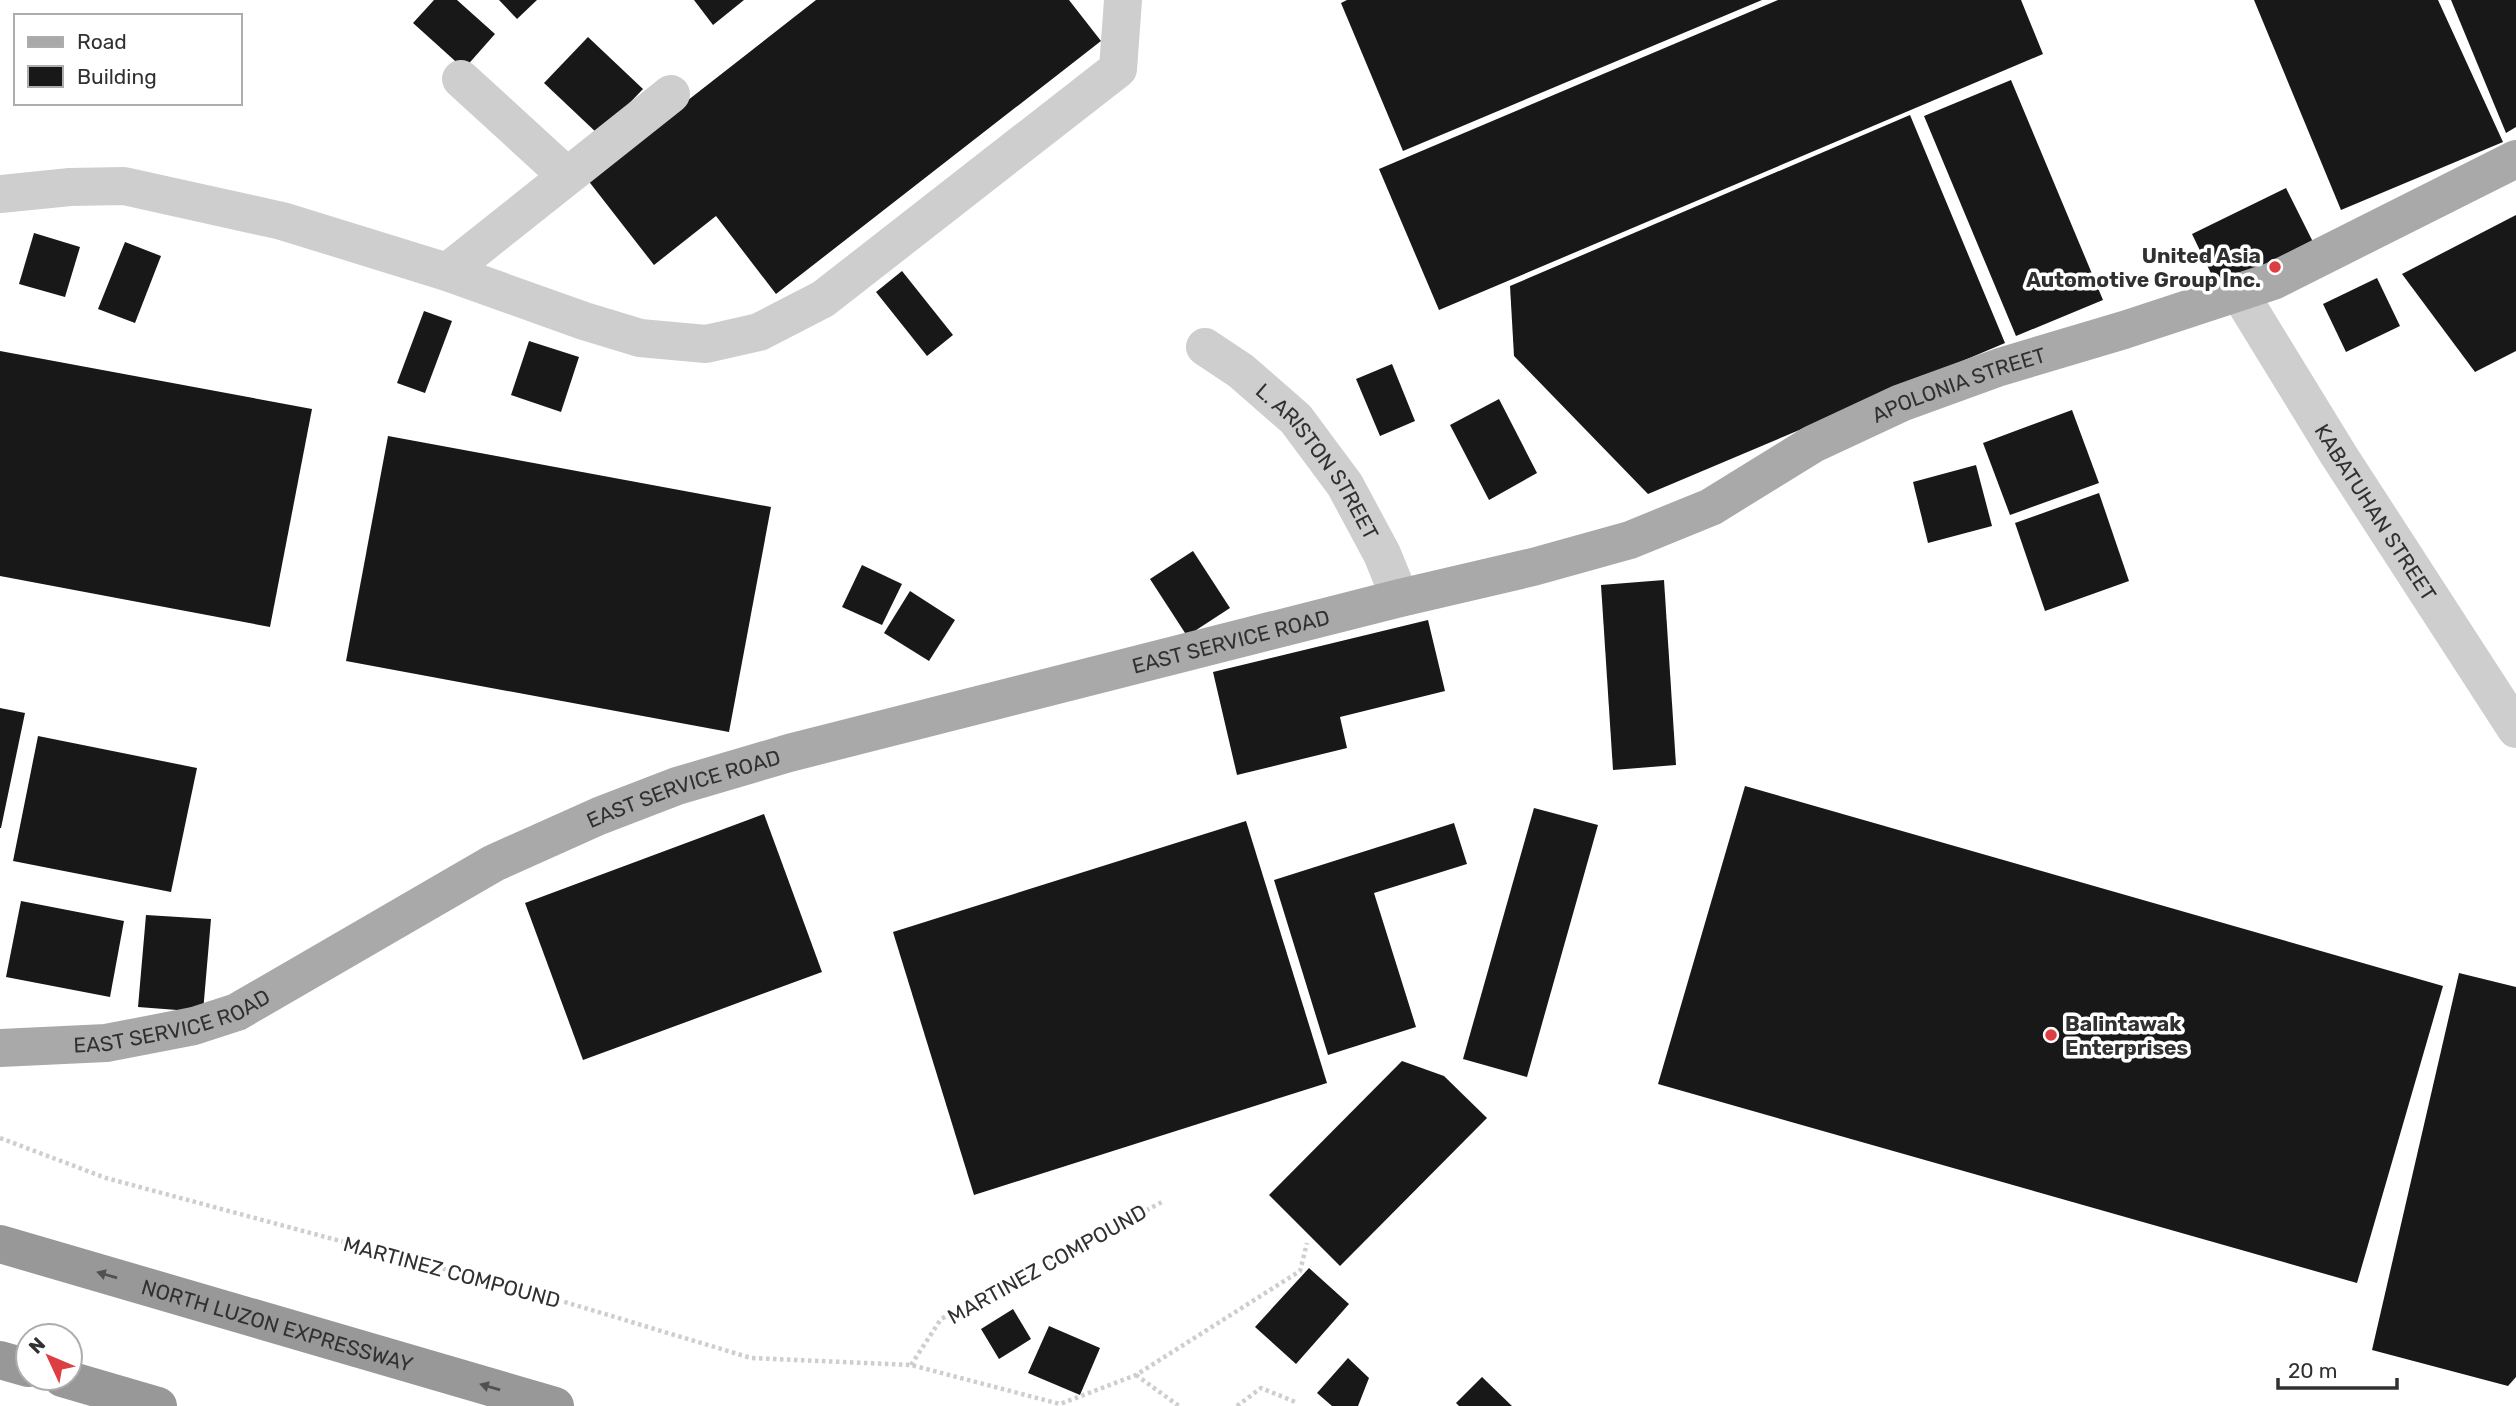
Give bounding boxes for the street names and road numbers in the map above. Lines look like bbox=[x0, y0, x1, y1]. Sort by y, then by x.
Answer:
street label: APOLONIA STREET bbox=[1868, 342, 2048, 427]
street label: L. ARISTON STREET bbox=[1251, 378, 1384, 544]
street label: KABATUHAN STREET bbox=[2310, 419, 2442, 605]
street label: EAST SERVICE ROAD bbox=[1129, 604, 1332, 678]
street label: EAST SERVICE ROAD bbox=[582, 744, 783, 833]
street label: EAST SERVICE ROAD bbox=[73, 983, 274, 1057]
street label: MARTINEZ COMPOUND bbox=[943, 1199, 1151, 1329]
street label: MARTINEZ COMPOUND bbox=[341, 1231, 563, 1313]
street label: NORTH LUZON EXPRESSWAY bbox=[139, 1274, 416, 1376]

